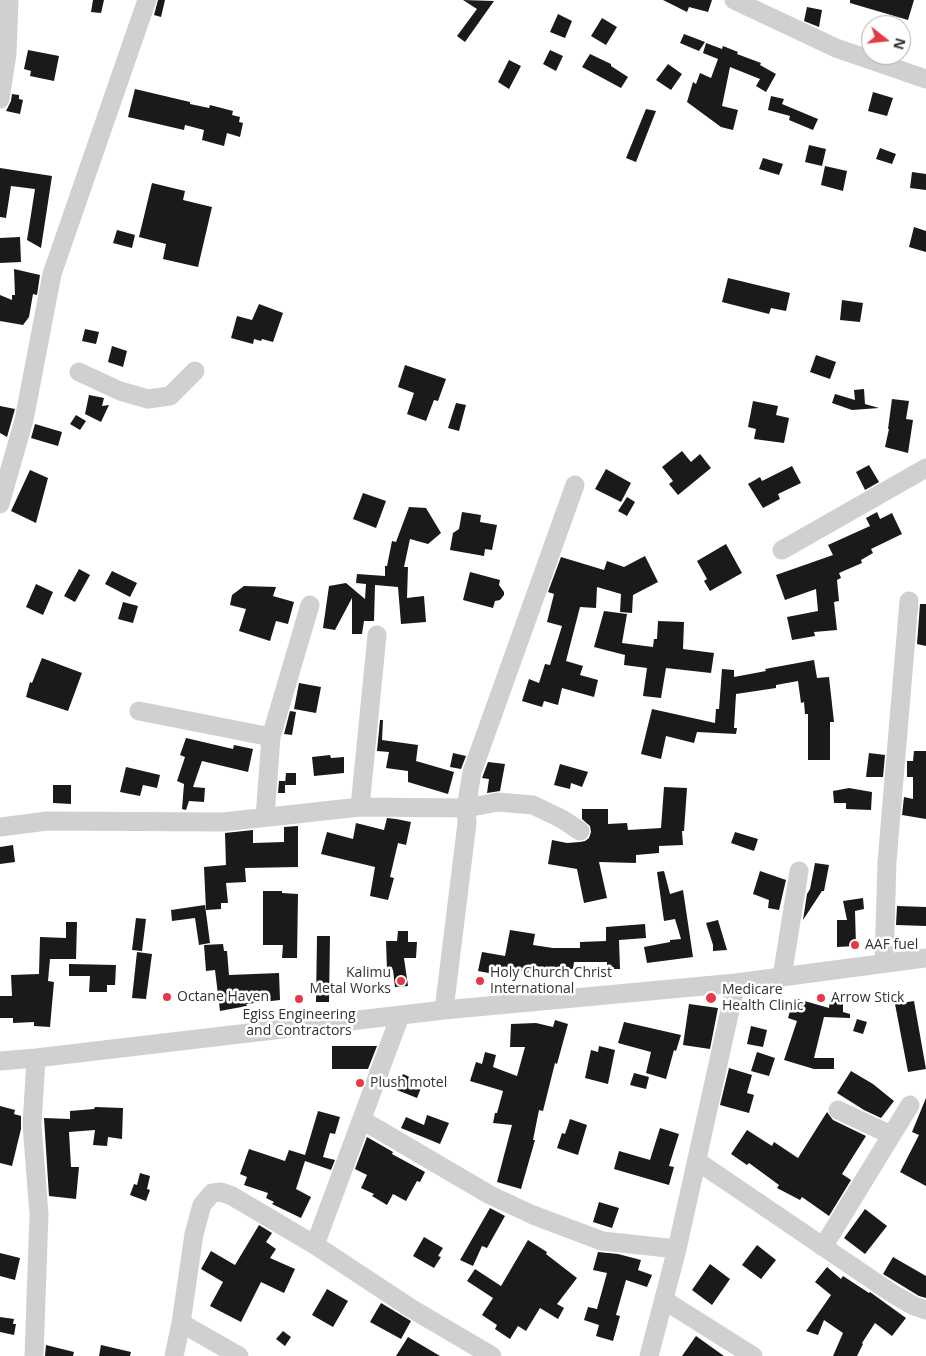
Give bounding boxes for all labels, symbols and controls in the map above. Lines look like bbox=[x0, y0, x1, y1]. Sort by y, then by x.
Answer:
north arrow bbox=[861, 15, 911, 65]
text: N bbox=[889, 36, 911, 52]
place label: AAF fuel bbox=[865, 937, 918, 953]
marker: AAF fuel bbox=[849, 939, 861, 951]
place label: Kalimu Metal Works bbox=[310, 965, 391, 998]
place label: Holy Church Christ International bbox=[490, 965, 612, 998]
marker: Kalimu Metal Works bbox=[395, 975, 407, 987]
marker: Holy Church Christ International bbox=[474, 975, 486, 987]
place label: Medicare Health Clinic bbox=[722, 982, 803, 1014]
place label: Octane Haven bbox=[177, 989, 269, 1005]
place label: Arrow Stick bbox=[831, 990, 904, 1006]
marker: Octane Haven bbox=[161, 991, 173, 1003]
marker: Medicare Health Clinic bbox=[704, 991, 718, 1005]
marker: Arrow Stick bbox=[815, 992, 827, 1004]
marker: Egiss Engineering and Contractors bbox=[293, 993, 305, 1005]
place label: Egiss Engineering and Contractors bbox=[242, 1007, 356, 1040]
place label: Plush motel bbox=[370, 1075, 447, 1091]
marker: Plush motel bbox=[354, 1077, 366, 1089]

